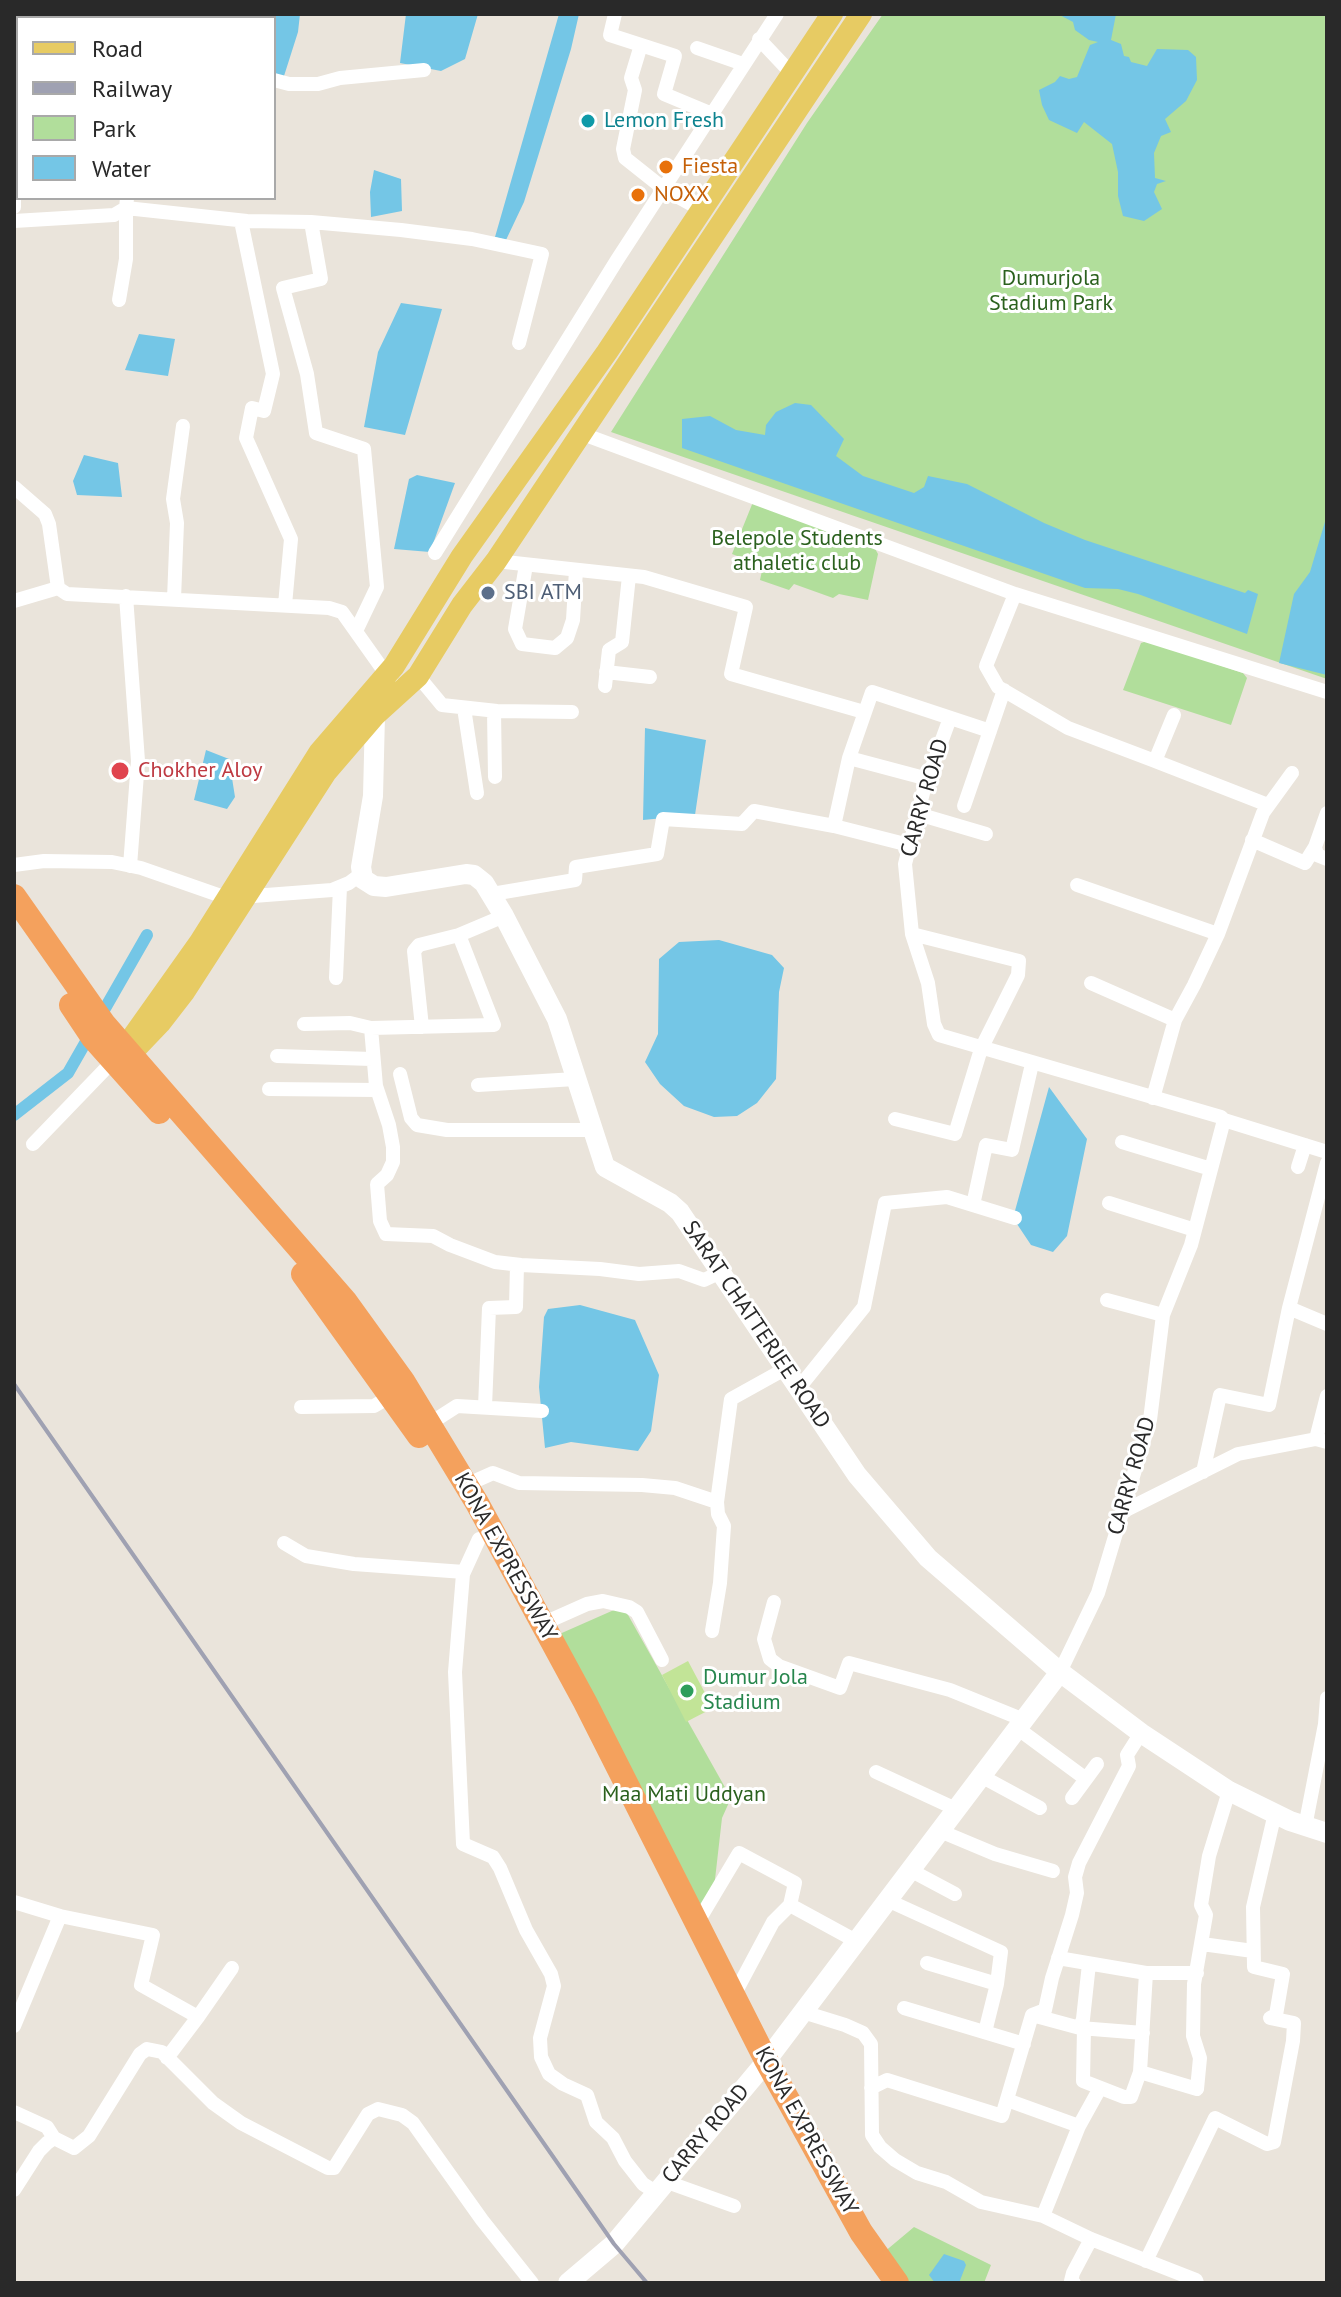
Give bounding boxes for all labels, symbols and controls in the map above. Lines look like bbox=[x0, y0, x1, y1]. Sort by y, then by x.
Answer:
legend bbox=[16, 16, 276, 200]
text: Road bbox=[92, 33, 143, 64]
text: Railway bbox=[92, 73, 172, 104]
place label: Lemon Fresh bbox=[604, 108, 724, 134]
marker: Lemon Fresh bbox=[579, 112, 597, 130]
text: Park bbox=[92, 113, 136, 144]
text: Water bbox=[92, 153, 151, 184]
place label: Fiesta bbox=[682, 154, 738, 180]
marker: Fiesta bbox=[657, 158, 675, 176]
place label: NOXX bbox=[654, 182, 709, 208]
marker: NOXX bbox=[629, 186, 647, 204]
park label: Dumurjola Stadium Park bbox=[989, 266, 1113, 318]
park label: Belepole Students athaletic club bbox=[711, 526, 883, 578]
place label: SBI ATM bbox=[504, 580, 582, 606]
marker: SBI ATM bbox=[479, 584, 497, 602]
street label: CARRY ROAD bbox=[896, 736, 954, 860]
place label: Chokher Aloy bbox=[138, 758, 263, 784]
marker: Chokher Aloy bbox=[109, 760, 131, 782]
street label: SARAT CHATTERJEE ROAD bbox=[677, 1216, 835, 1434]
street label: CARRY ROAD bbox=[1103, 1414, 1161, 1538]
street label: KONA EXPRESSWAY bbox=[448, 1468, 562, 1646]
place label: Dumur Jola Stadium bbox=[703, 1665, 808, 1716]
marker: Dumur Jola Stadium bbox=[678, 1682, 696, 1700]
park label: Maa Mati Uddyan bbox=[602, 1782, 766, 1808]
street label: KONA EXPRESSWAY bbox=[749, 2042, 863, 2220]
street label: CARRY ROAD bbox=[657, 2079, 755, 2189]

